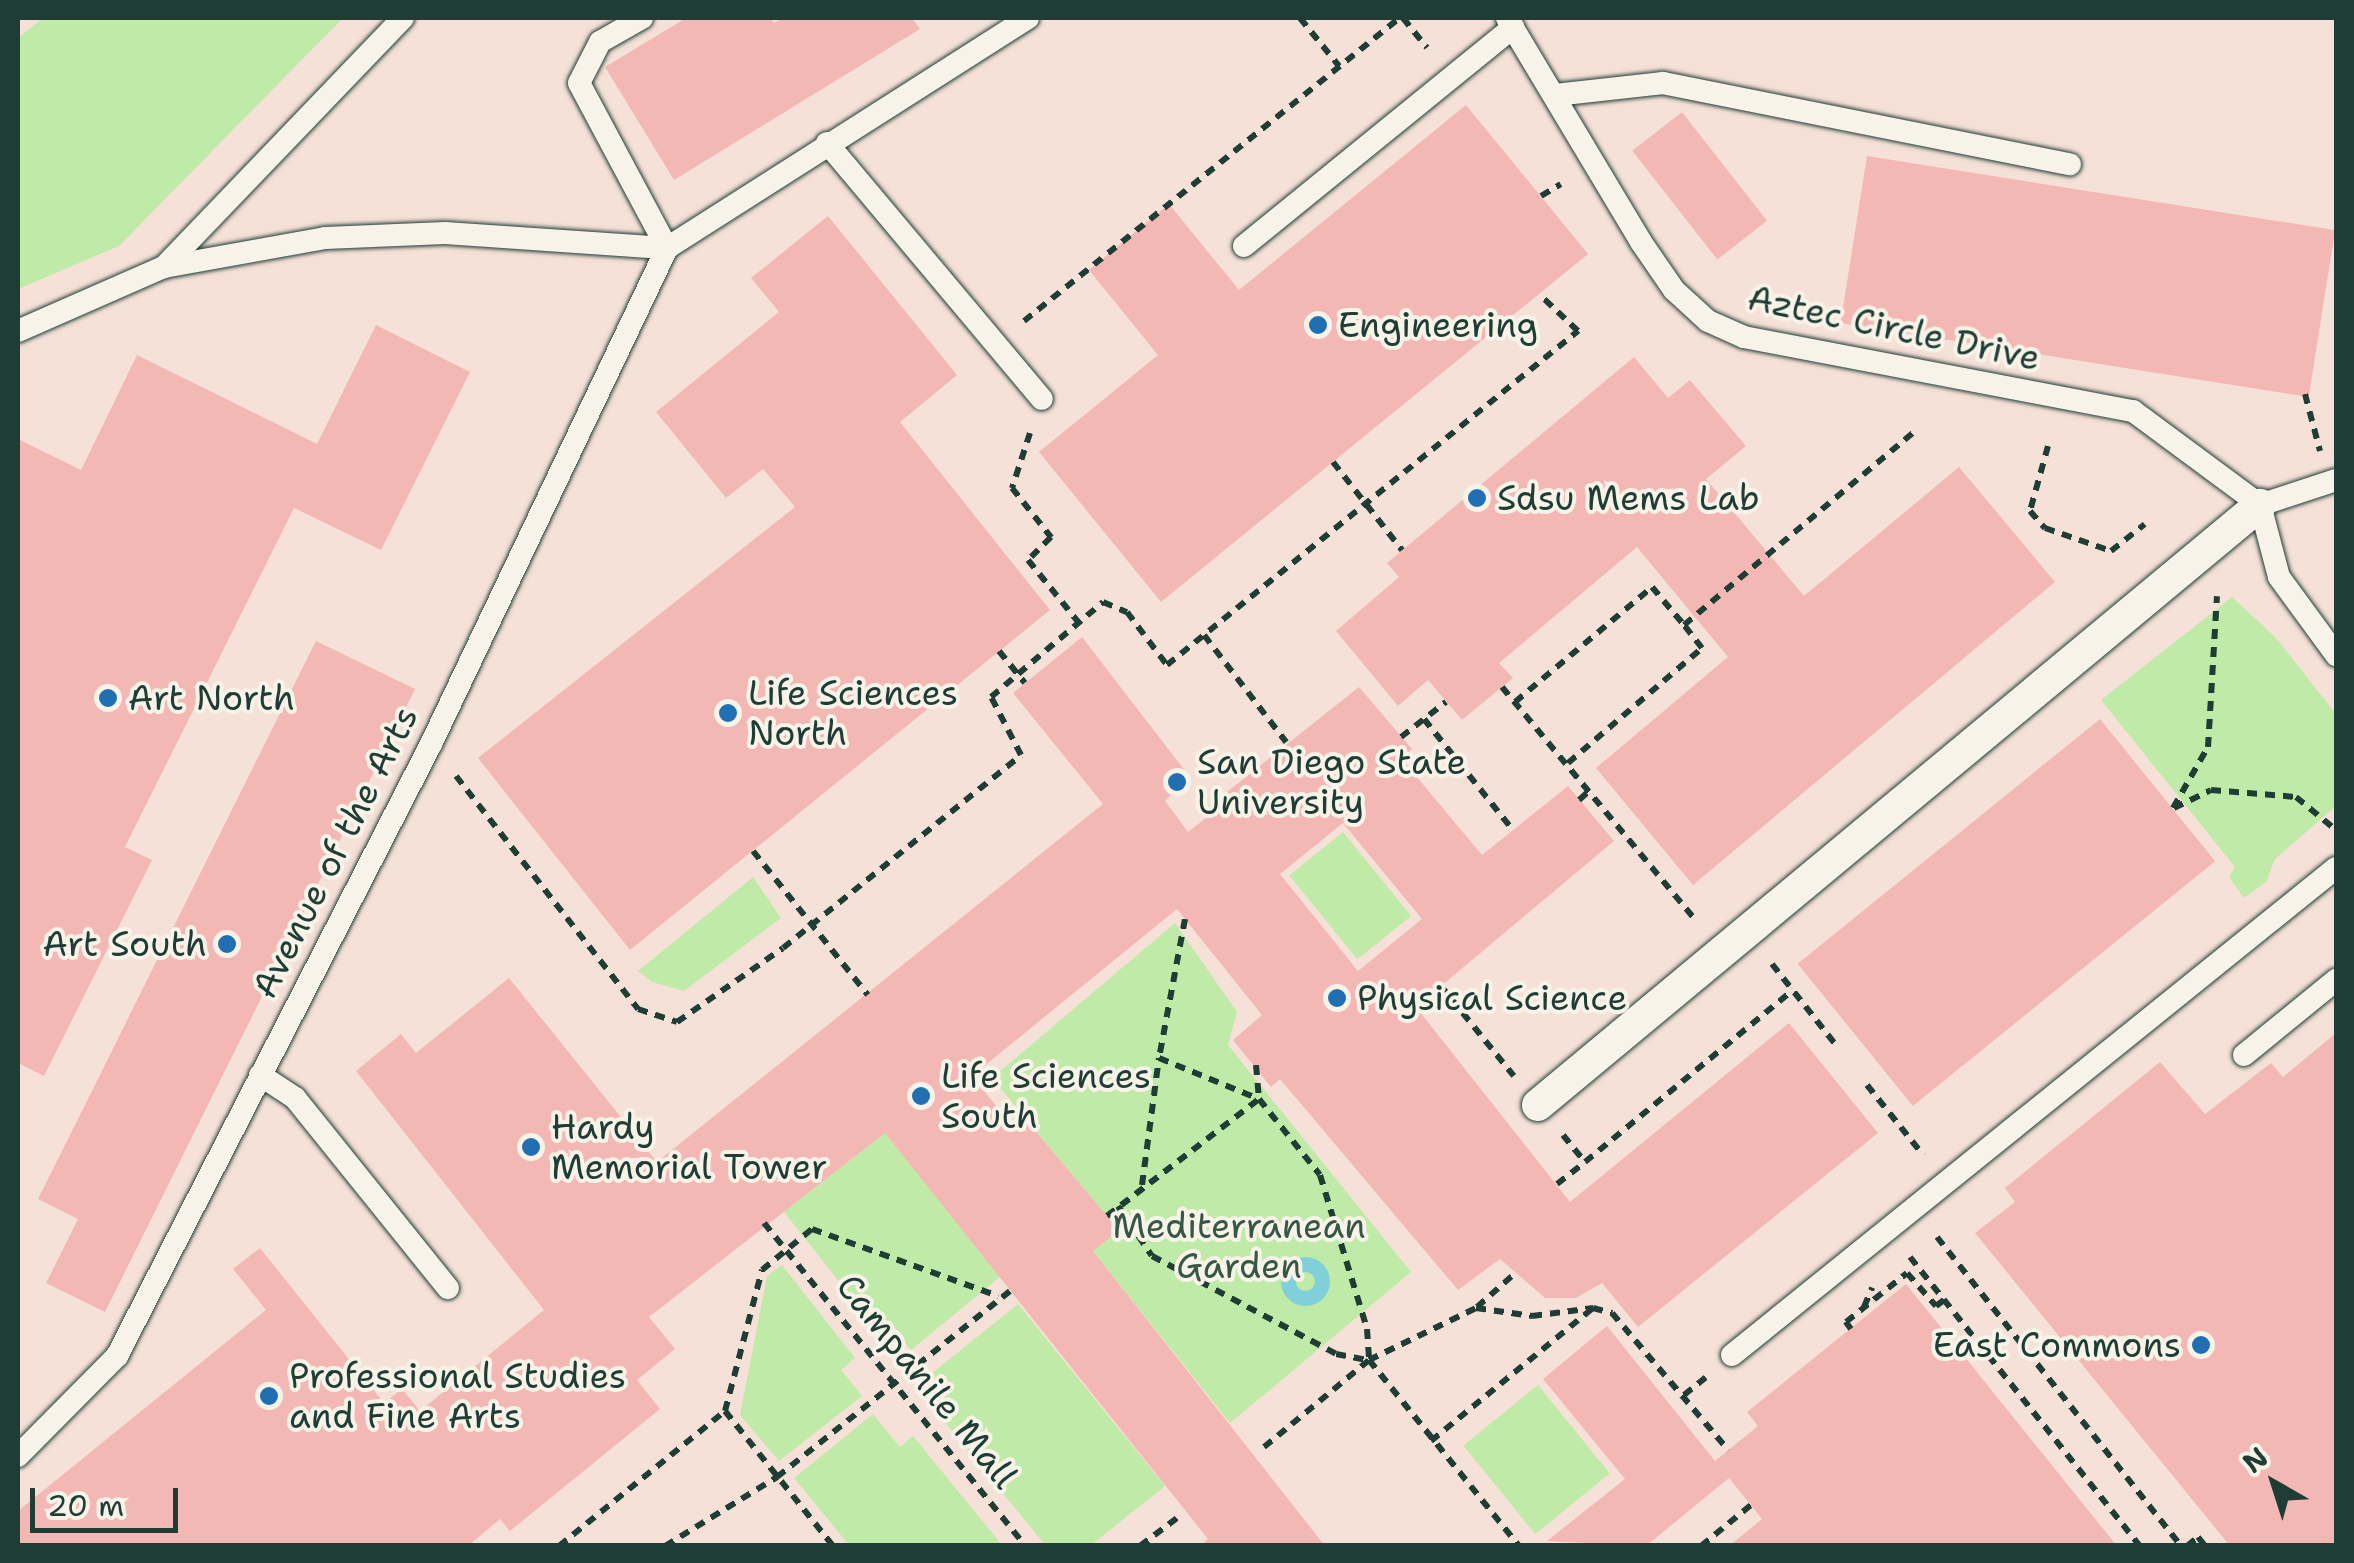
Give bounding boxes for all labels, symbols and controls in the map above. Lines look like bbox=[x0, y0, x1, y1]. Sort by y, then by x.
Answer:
street label: Aztec Circle Drive bbox=[1744, 277, 2044, 379]
place label: Engineering bbox=[1338, 304, 1538, 346]
marker: Engineering bbox=[1307, 314, 1329, 336]
place label: Sdsu Mems Lab bbox=[1497, 477, 1760, 519]
marker: Sdsu Mems Lab bbox=[1466, 487, 1488, 509]
place label: Life Sciences North bbox=[748, 672, 958, 754]
place label: Art North bbox=[128, 677, 295, 719]
marker: Art North bbox=[97, 687, 119, 709]
street label: Avenue of the Arts bbox=[243, 699, 427, 1005]
marker: Life Sciences North bbox=[717, 702, 739, 724]
place label: San Diego State University bbox=[1197, 741, 1466, 823]
marker: San Diego State University bbox=[1166, 771, 1188, 793]
place label: Art South bbox=[42, 923, 207, 965]
marker: Art South bbox=[216, 933, 238, 955]
place label: Physical Science bbox=[1357, 977, 1627, 1019]
marker: Physical Science bbox=[1326, 987, 1348, 1009]
place label: Life Sciences South bbox=[941, 1055, 1151, 1137]
marker: Life Sciences South bbox=[910, 1085, 932, 1107]
place label: Hardy Memorial Tower bbox=[551, 1106, 827, 1188]
marker: Hardy Memorial Tower bbox=[520, 1136, 542, 1158]
park label: Mediterranean Garden bbox=[1112, 1205, 1366, 1287]
street label: Campanile Mall bbox=[828, 1265, 1026, 1497]
place label: East Commons bbox=[1933, 1324, 2181, 1366]
marker: East Commons bbox=[2190, 1334, 2212, 1356]
place label: Professional Studies and Fine Arts bbox=[289, 1355, 626, 1437]
marker: Professional Studies and Fine Arts bbox=[258, 1385, 280, 1407]
north arrow bbox=[2224, 1433, 2324, 1533]
text: N bbox=[2235, 1438, 2276, 1481]
scale bar bbox=[35, 1468, 182, 1530]
text: 20 m bbox=[47, 1485, 124, 1526]

